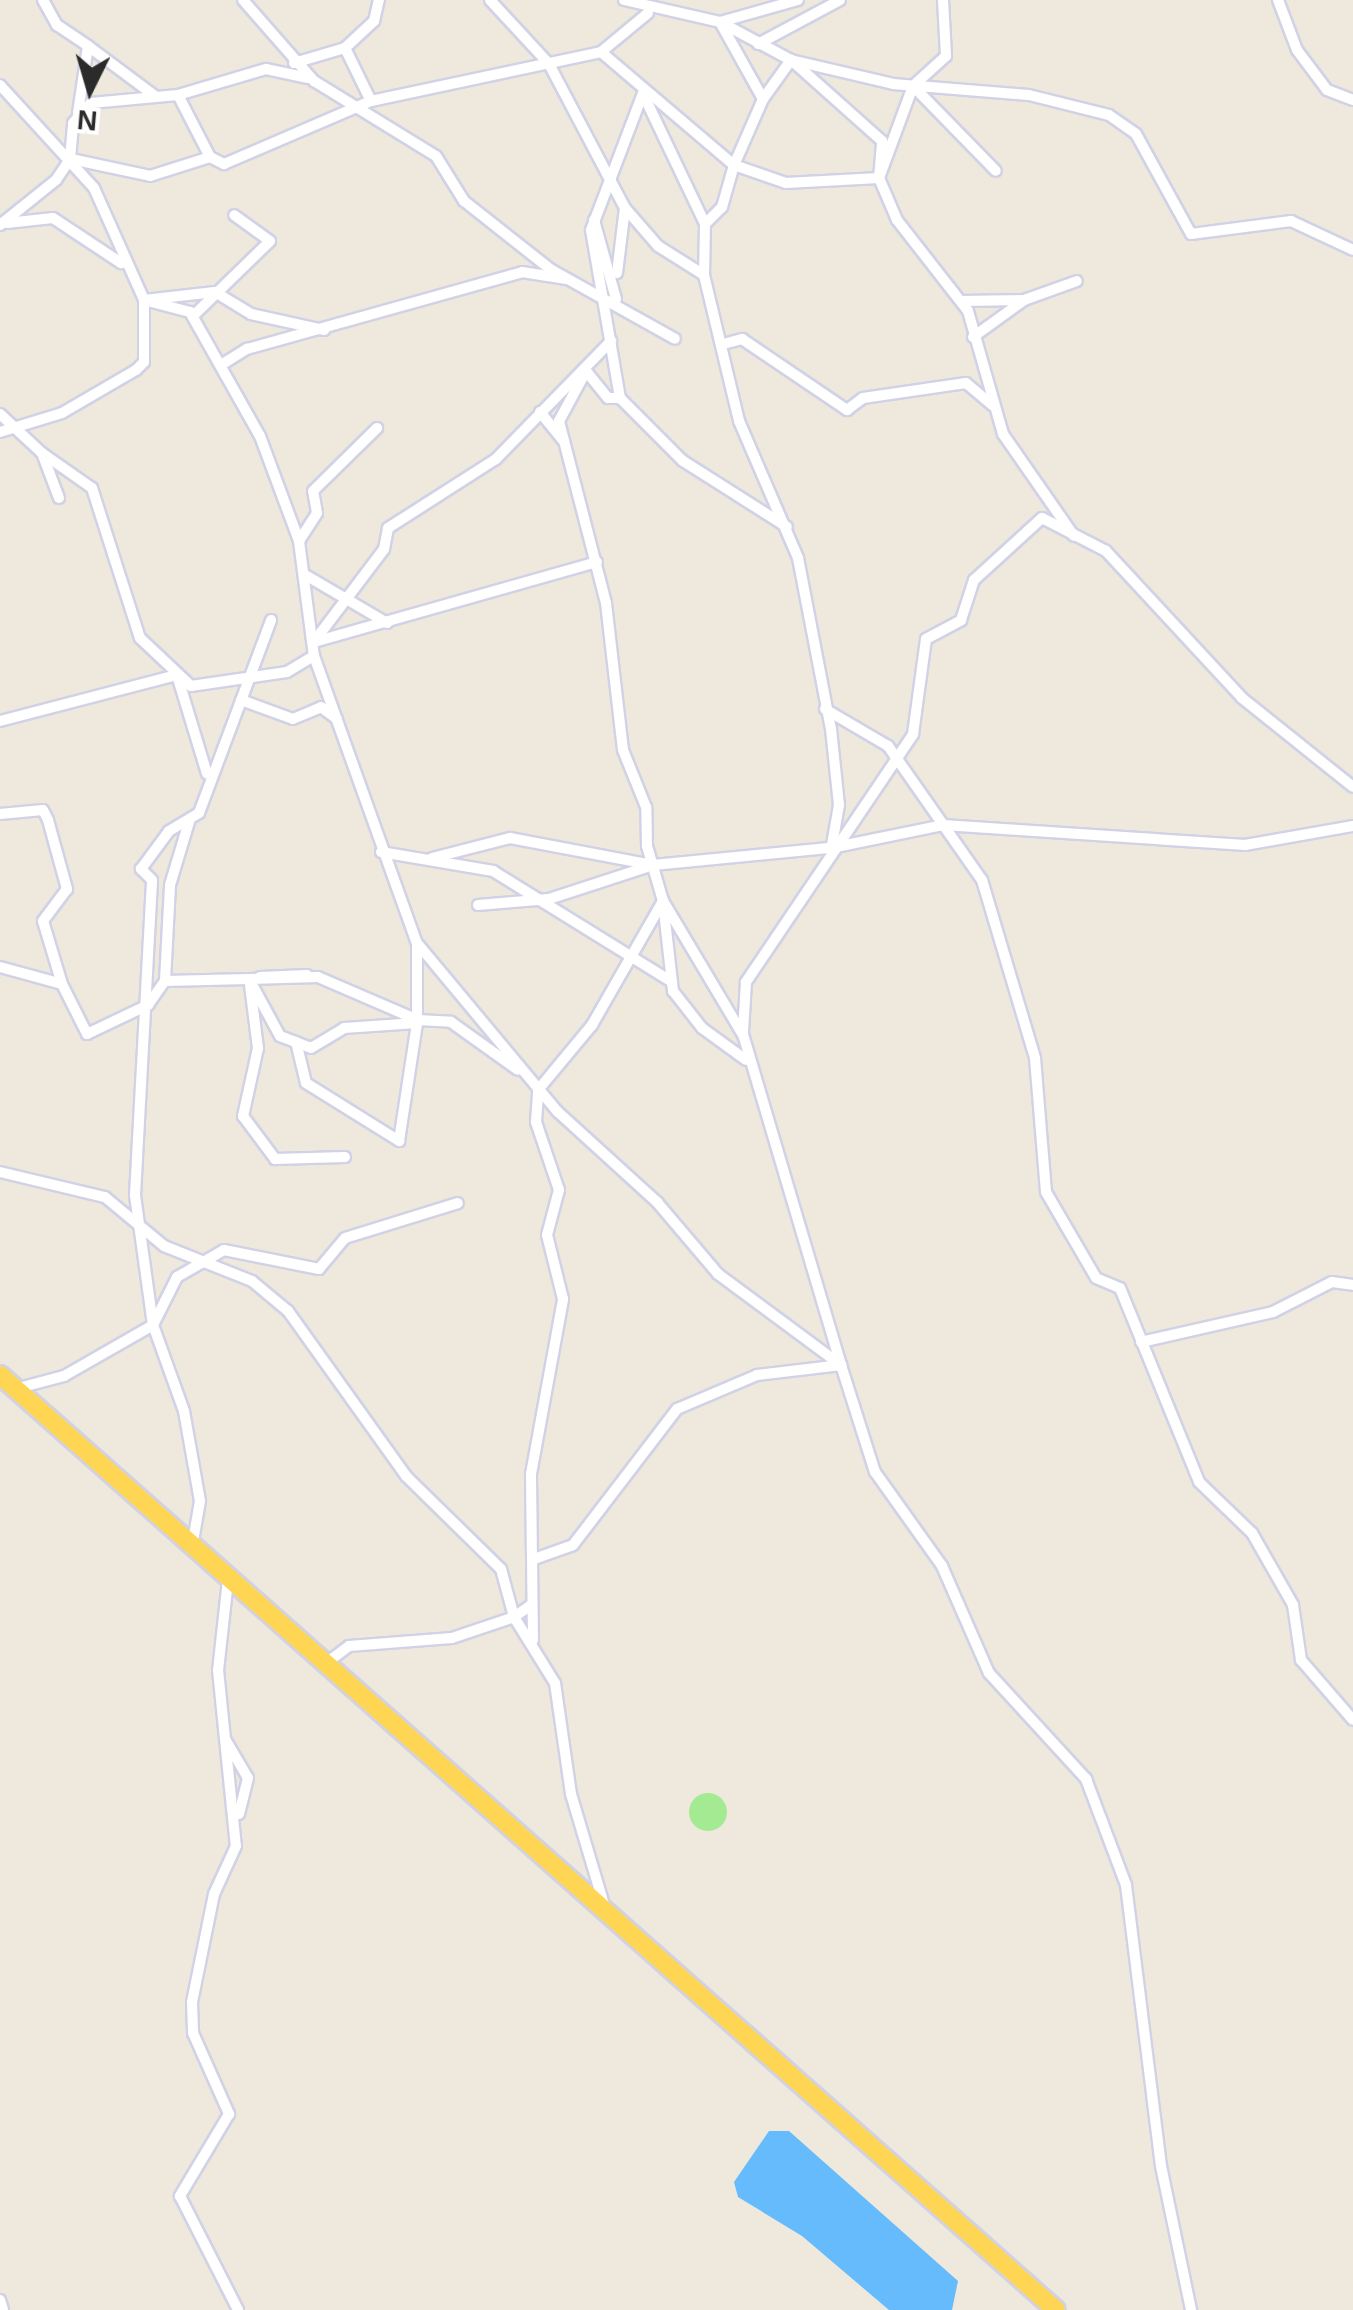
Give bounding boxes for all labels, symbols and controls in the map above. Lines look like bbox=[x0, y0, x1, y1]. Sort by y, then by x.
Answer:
north arrow bbox=[40, 40, 140, 140]
text: N bbox=[76, 104, 99, 137]

